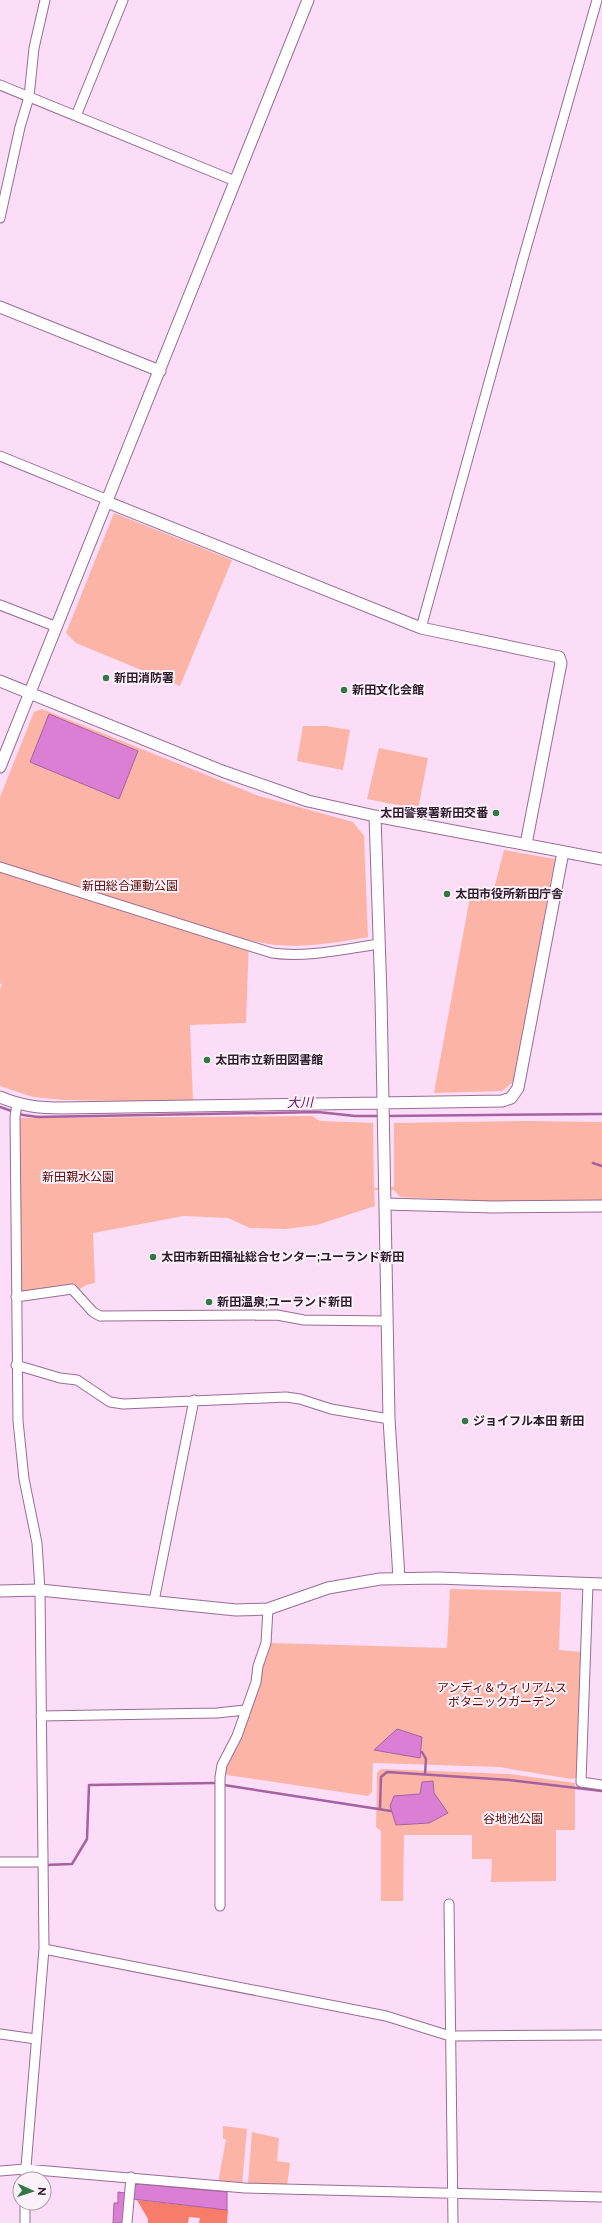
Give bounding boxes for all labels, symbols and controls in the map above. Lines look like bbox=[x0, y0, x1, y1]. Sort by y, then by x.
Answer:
place label: 新田消防署 bbox=[114, 671, 174, 685]
marker: 新田消防署 bbox=[101, 673, 111, 683]
place label: 新田文化会館 bbox=[352, 683, 424, 697]
marker: 新田文化会館 bbox=[339, 685, 349, 695]
place label: 太田警察署新田交番 bbox=[380, 806, 489, 820]
marker: 太田警察署新田交番 bbox=[491, 808, 501, 818]
park label: 新田総合運動公園 bbox=[82, 879, 178, 893]
place label: 太田市役所新田庁舎 bbox=[455, 887, 563, 901]
marker: 太田市役所新田庁舎 bbox=[442, 889, 452, 899]
place label: 太田市立新田図書館 bbox=[215, 1053, 323, 1067]
marker: 太田市立新田図書館 bbox=[202, 1055, 212, 1065]
water label: 大川 bbox=[287, 1095, 315, 1110]
park label: 新田親水公園 bbox=[42, 1170, 114, 1184]
place label: 太田市新田福祉総合センター;ユーランド新田 bbox=[161, 1250, 404, 1264]
marker: 太田市新田福祉総合センター;ユーランド新田 bbox=[148, 1252, 158, 1262]
place label: 新田温泉;ユーランド新田 bbox=[217, 1295, 352, 1309]
marker: 新田温泉;ユーランド新田 bbox=[204, 1297, 214, 1307]
place label: ジョイフル本田 新田 bbox=[473, 1414, 584, 1428]
marker: ジョイフル本田 新田 bbox=[460, 1416, 470, 1426]
park label: アンディ＆ウィリアムス ボタニックガーデン bbox=[437, 1681, 567, 1709]
park label: 谷地池公園 bbox=[483, 1812, 543, 1826]
north arrow bbox=[12, 2171, 52, 2211]
text: N bbox=[35, 2187, 48, 2196]

